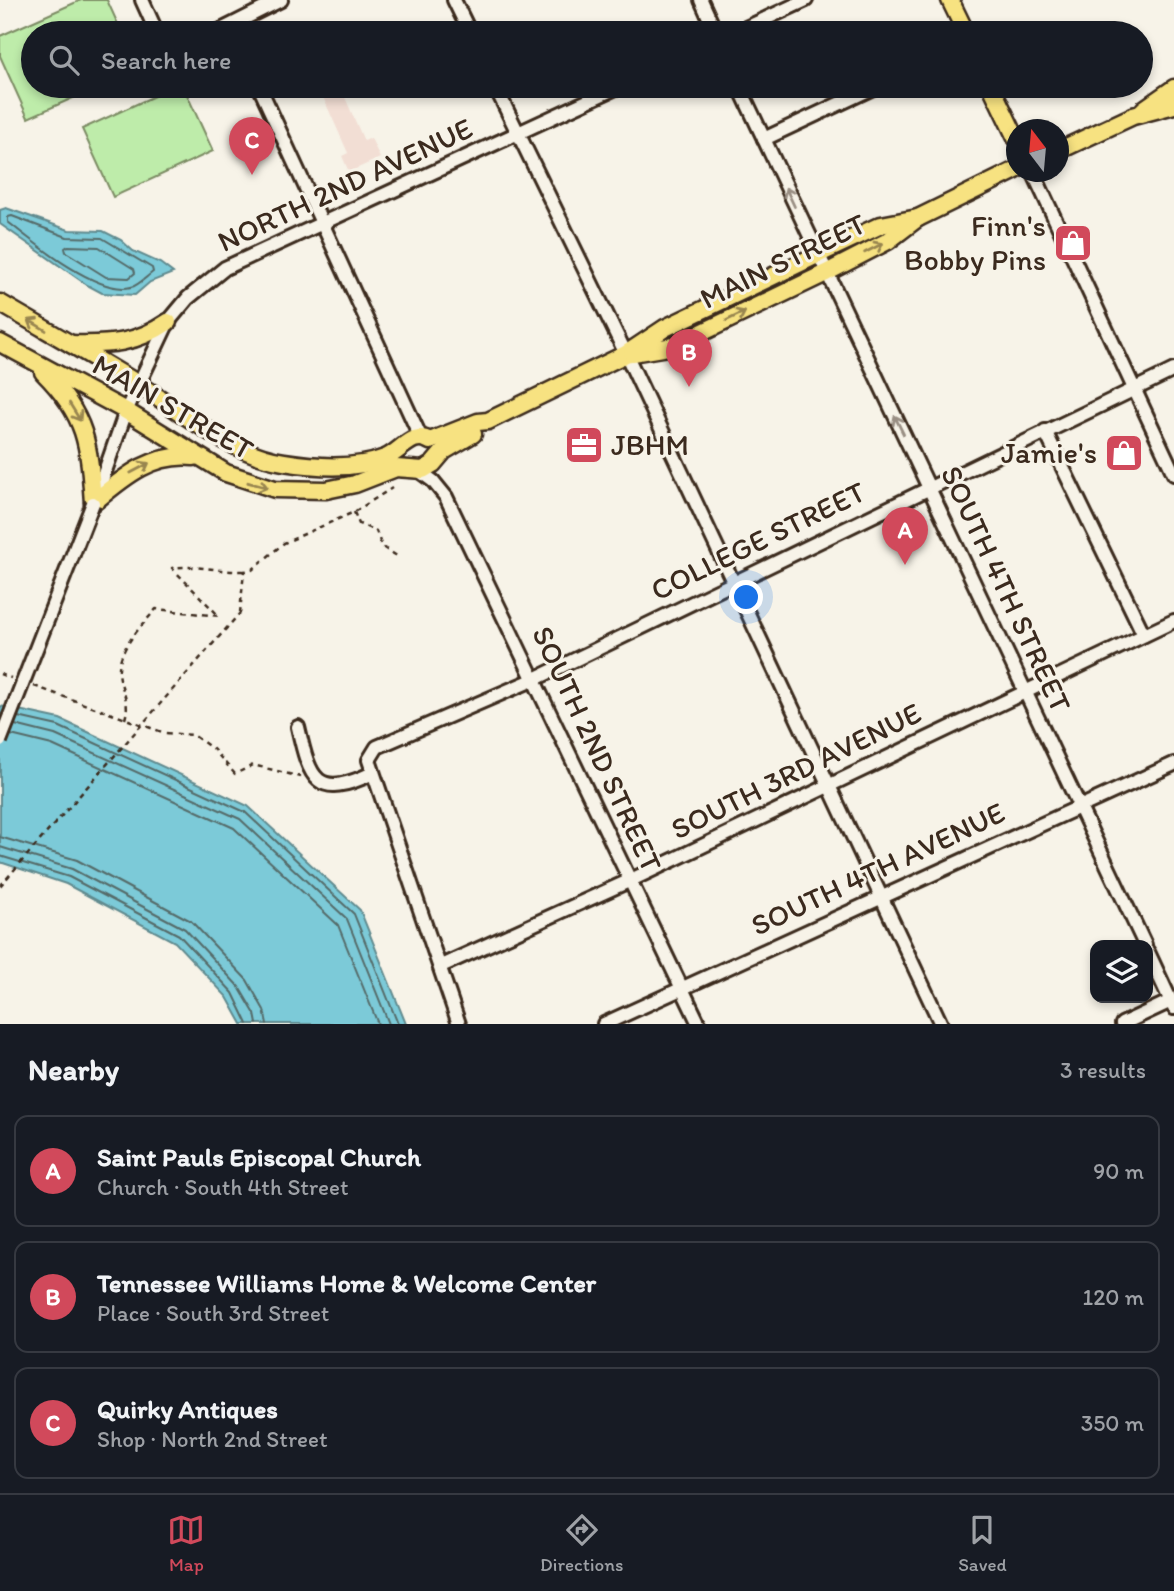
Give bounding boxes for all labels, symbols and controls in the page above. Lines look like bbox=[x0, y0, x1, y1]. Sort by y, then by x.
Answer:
search box bbox=[21, 21, 1153, 98]
icon: search bbox=[45, 41, 83, 79]
text: Search here bbox=[101, 44, 231, 76]
street label: NORTH 2ND AVENUE bbox=[212, 109, 478, 260]
pin: C bbox=[229, 117, 275, 175]
north arrow bbox=[1006, 119, 1069, 182]
one-way arrow bbox=[783, 187, 796, 209]
street label: MAIN STREET bbox=[694, 204, 872, 317]
place label: Finn's Bobby Pins bbox=[904, 207, 1046, 278]
shop icon: Finn's Bobby Pins bbox=[1052, 222, 1094, 264]
one-way arrow bbox=[863, 241, 884, 255]
one-way arrow bbox=[725, 309, 746, 322]
one-way arrow bbox=[28, 318, 48, 332]
pin: B bbox=[666, 329, 712, 387]
street label: MAIN STREET bbox=[86, 346, 261, 468]
one-way arrow bbox=[68, 402, 83, 421]
one-way arrow bbox=[892, 415, 905, 436]
office icon: JBHM bbox=[563, 424, 605, 466]
place label: JBHM bbox=[611, 426, 689, 463]
shop icon: Jamie's bbox=[1103, 432, 1145, 474]
place label: Jamie's bbox=[1001, 434, 1097, 471]
street label: SOUTH 4TH STREET bbox=[933, 460, 1080, 718]
one-way arrow bbox=[129, 461, 150, 474]
street label: COLLEGE STREET bbox=[644, 473, 871, 609]
one-way arrow bbox=[247, 479, 269, 492]
pin: A bbox=[882, 507, 928, 565]
your location bbox=[729, 580, 763, 614]
street label: SOUTH 2ND STREET bbox=[524, 620, 671, 878]
street label: SOUTH 3RD AVENUE bbox=[665, 694, 927, 847]
street label: SOUTH 4TH AVENUE bbox=[745, 794, 1010, 944]
map controls bbox=[1090, 940, 1153, 1003]
button: layers bbox=[1090, 940, 1153, 1003]
text: Nearby bbox=[28, 1051, 119, 1088]
text: 3 results bbox=[1060, 1056, 1146, 1084]
text: Saint Pauls Episcopal Church bbox=[97, 1141, 421, 1173]
text: A bbox=[46, 1157, 60, 1185]
text: 90 m bbox=[1093, 1157, 1144, 1185]
text: Church · South 4th Street bbox=[97, 1173, 349, 1201]
text: Tennessee Williams Home & Welcome Center bbox=[97, 1267, 596, 1299]
text: B bbox=[46, 1283, 60, 1311]
text: 120 m bbox=[1083, 1283, 1144, 1311]
text: Place · South 3rd Street bbox=[97, 1299, 329, 1327]
text: Quirky Antiques bbox=[97, 1393, 278, 1425]
text: C bbox=[46, 1409, 60, 1437]
text: 350 m bbox=[1081, 1409, 1144, 1437]
text: Shop · North 2nd Street bbox=[97, 1425, 328, 1453]
tab: Map bbox=[167, 1511, 205, 1576]
tab: Directions bbox=[540, 1511, 624, 1576]
tab: Saved bbox=[958, 1511, 1007, 1576]

